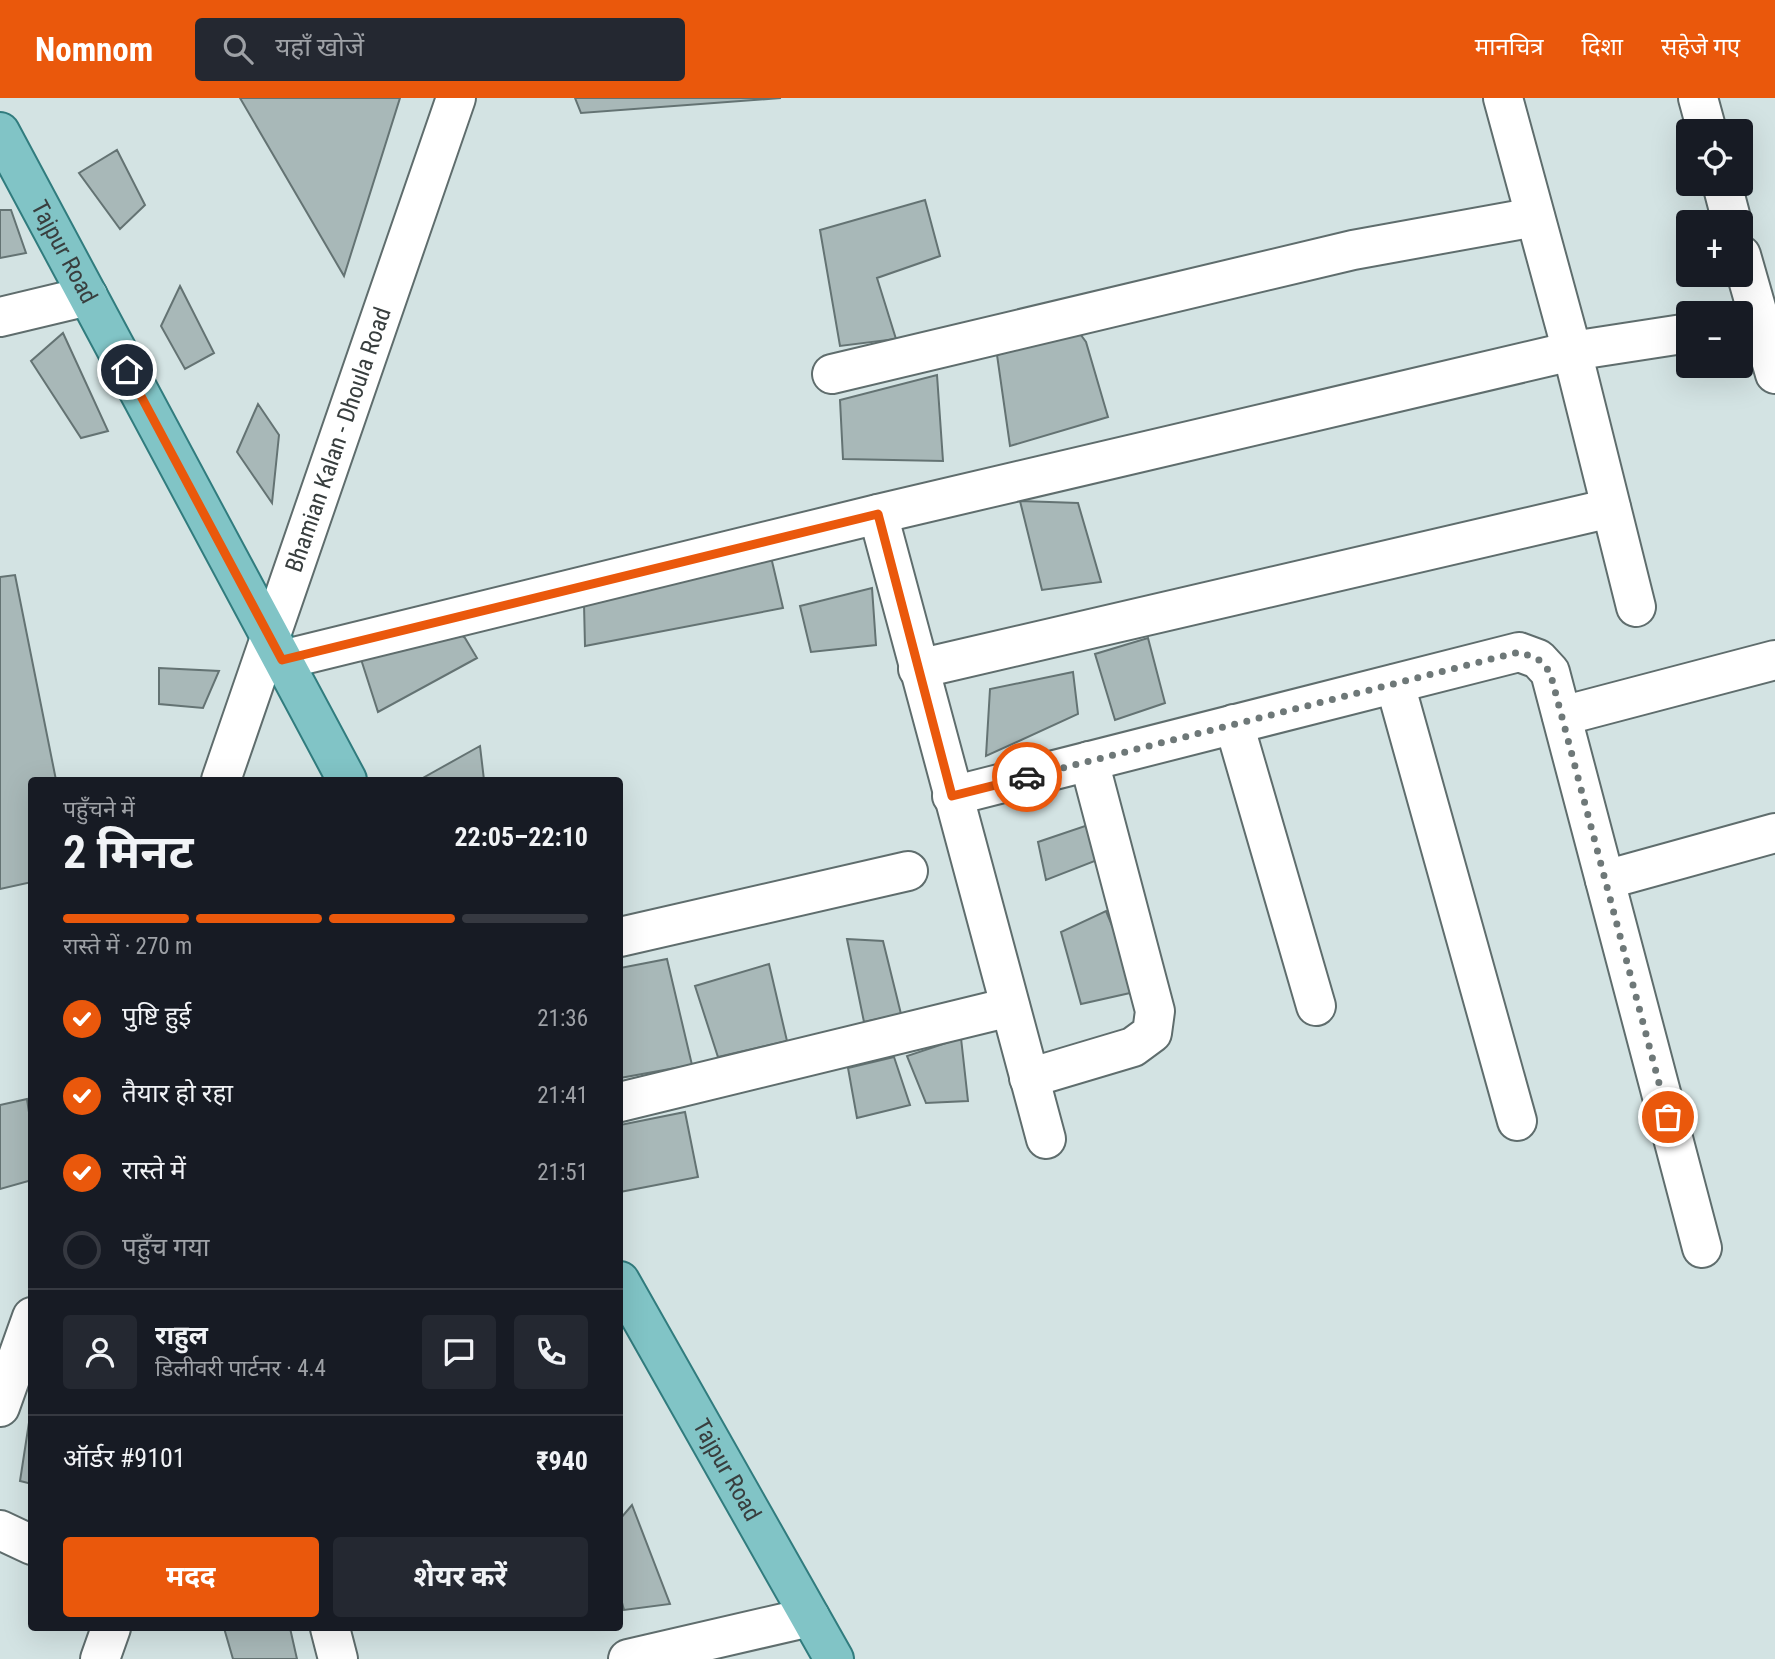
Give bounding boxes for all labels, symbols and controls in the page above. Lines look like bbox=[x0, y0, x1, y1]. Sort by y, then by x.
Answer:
search box bbox=[195, 18, 685, 81]
text: Nomnom bbox=[35, 30, 153, 69]
icon: search bbox=[219, 30, 257, 68]
text: यहाँ खोजें bbox=[275, 32, 364, 62]
text: मानचित्र bbox=[1475, 33, 1543, 61]
text: दिशा bbox=[1581, 33, 1623, 61]
text: सहेजे गए bbox=[1661, 33, 1740, 61]
map controls bbox=[1676, 119, 1753, 378]
button: locate bbox=[1676, 119, 1753, 196]
street label: Tajpur Road bbox=[25, 196, 103, 308]
button: + bbox=[1676, 210, 1753, 287]
button: − bbox=[1676, 301, 1753, 378]
street label: Bhamian Kalan - Dhoula Road bbox=[280, 303, 397, 576]
pin bbox=[97, 340, 157, 400]
icon: home bbox=[108, 351, 146, 389]
courier bbox=[992, 742, 1062, 812]
icon: car bbox=[1008, 758, 1046, 796]
text: पहुँचने में bbox=[63, 796, 135, 823]
text: 22:05–22:10 bbox=[454, 822, 588, 852]
text: 2 मिनट bbox=[63, 825, 193, 879]
text: रास्ते में · 270 m bbox=[63, 933, 192, 960]
icon: check bbox=[63, 1000, 101, 1038]
text: पुष्टि हुई bbox=[122, 1001, 191, 1031]
text: 21:36 bbox=[537, 1005, 588, 1032]
icon: check bbox=[63, 1077, 101, 1115]
text: तैयार हो रहा bbox=[122, 1078, 233, 1108]
text: 21:41 bbox=[537, 1082, 588, 1109]
pin bbox=[1638, 1087, 1698, 1147]
icon: bag bbox=[1649, 1098, 1687, 1136]
icon: check bbox=[63, 1154, 101, 1192]
text: रास्ते में bbox=[122, 1155, 186, 1185]
text: 21:51 bbox=[537, 1159, 588, 1186]
text: पहुँच गया bbox=[122, 1232, 210, 1262]
button: person bbox=[63, 1315, 137, 1389]
button: chat bbox=[422, 1315, 496, 1389]
button: phone bbox=[514, 1315, 588, 1389]
text: राहुल bbox=[155, 1320, 208, 1350]
text: डिलीवरी पार्टनर · 4.4 bbox=[155, 1355, 326, 1382]
street label: Tajpur Road bbox=[687, 1414, 767, 1526]
text: ऑर्डर #9101 bbox=[63, 1443, 186, 1473]
text: ₹940 bbox=[536, 1446, 588, 1476]
button: मदद bbox=[63, 1537, 319, 1617]
button: शेयर करें bbox=[333, 1537, 588, 1617]

